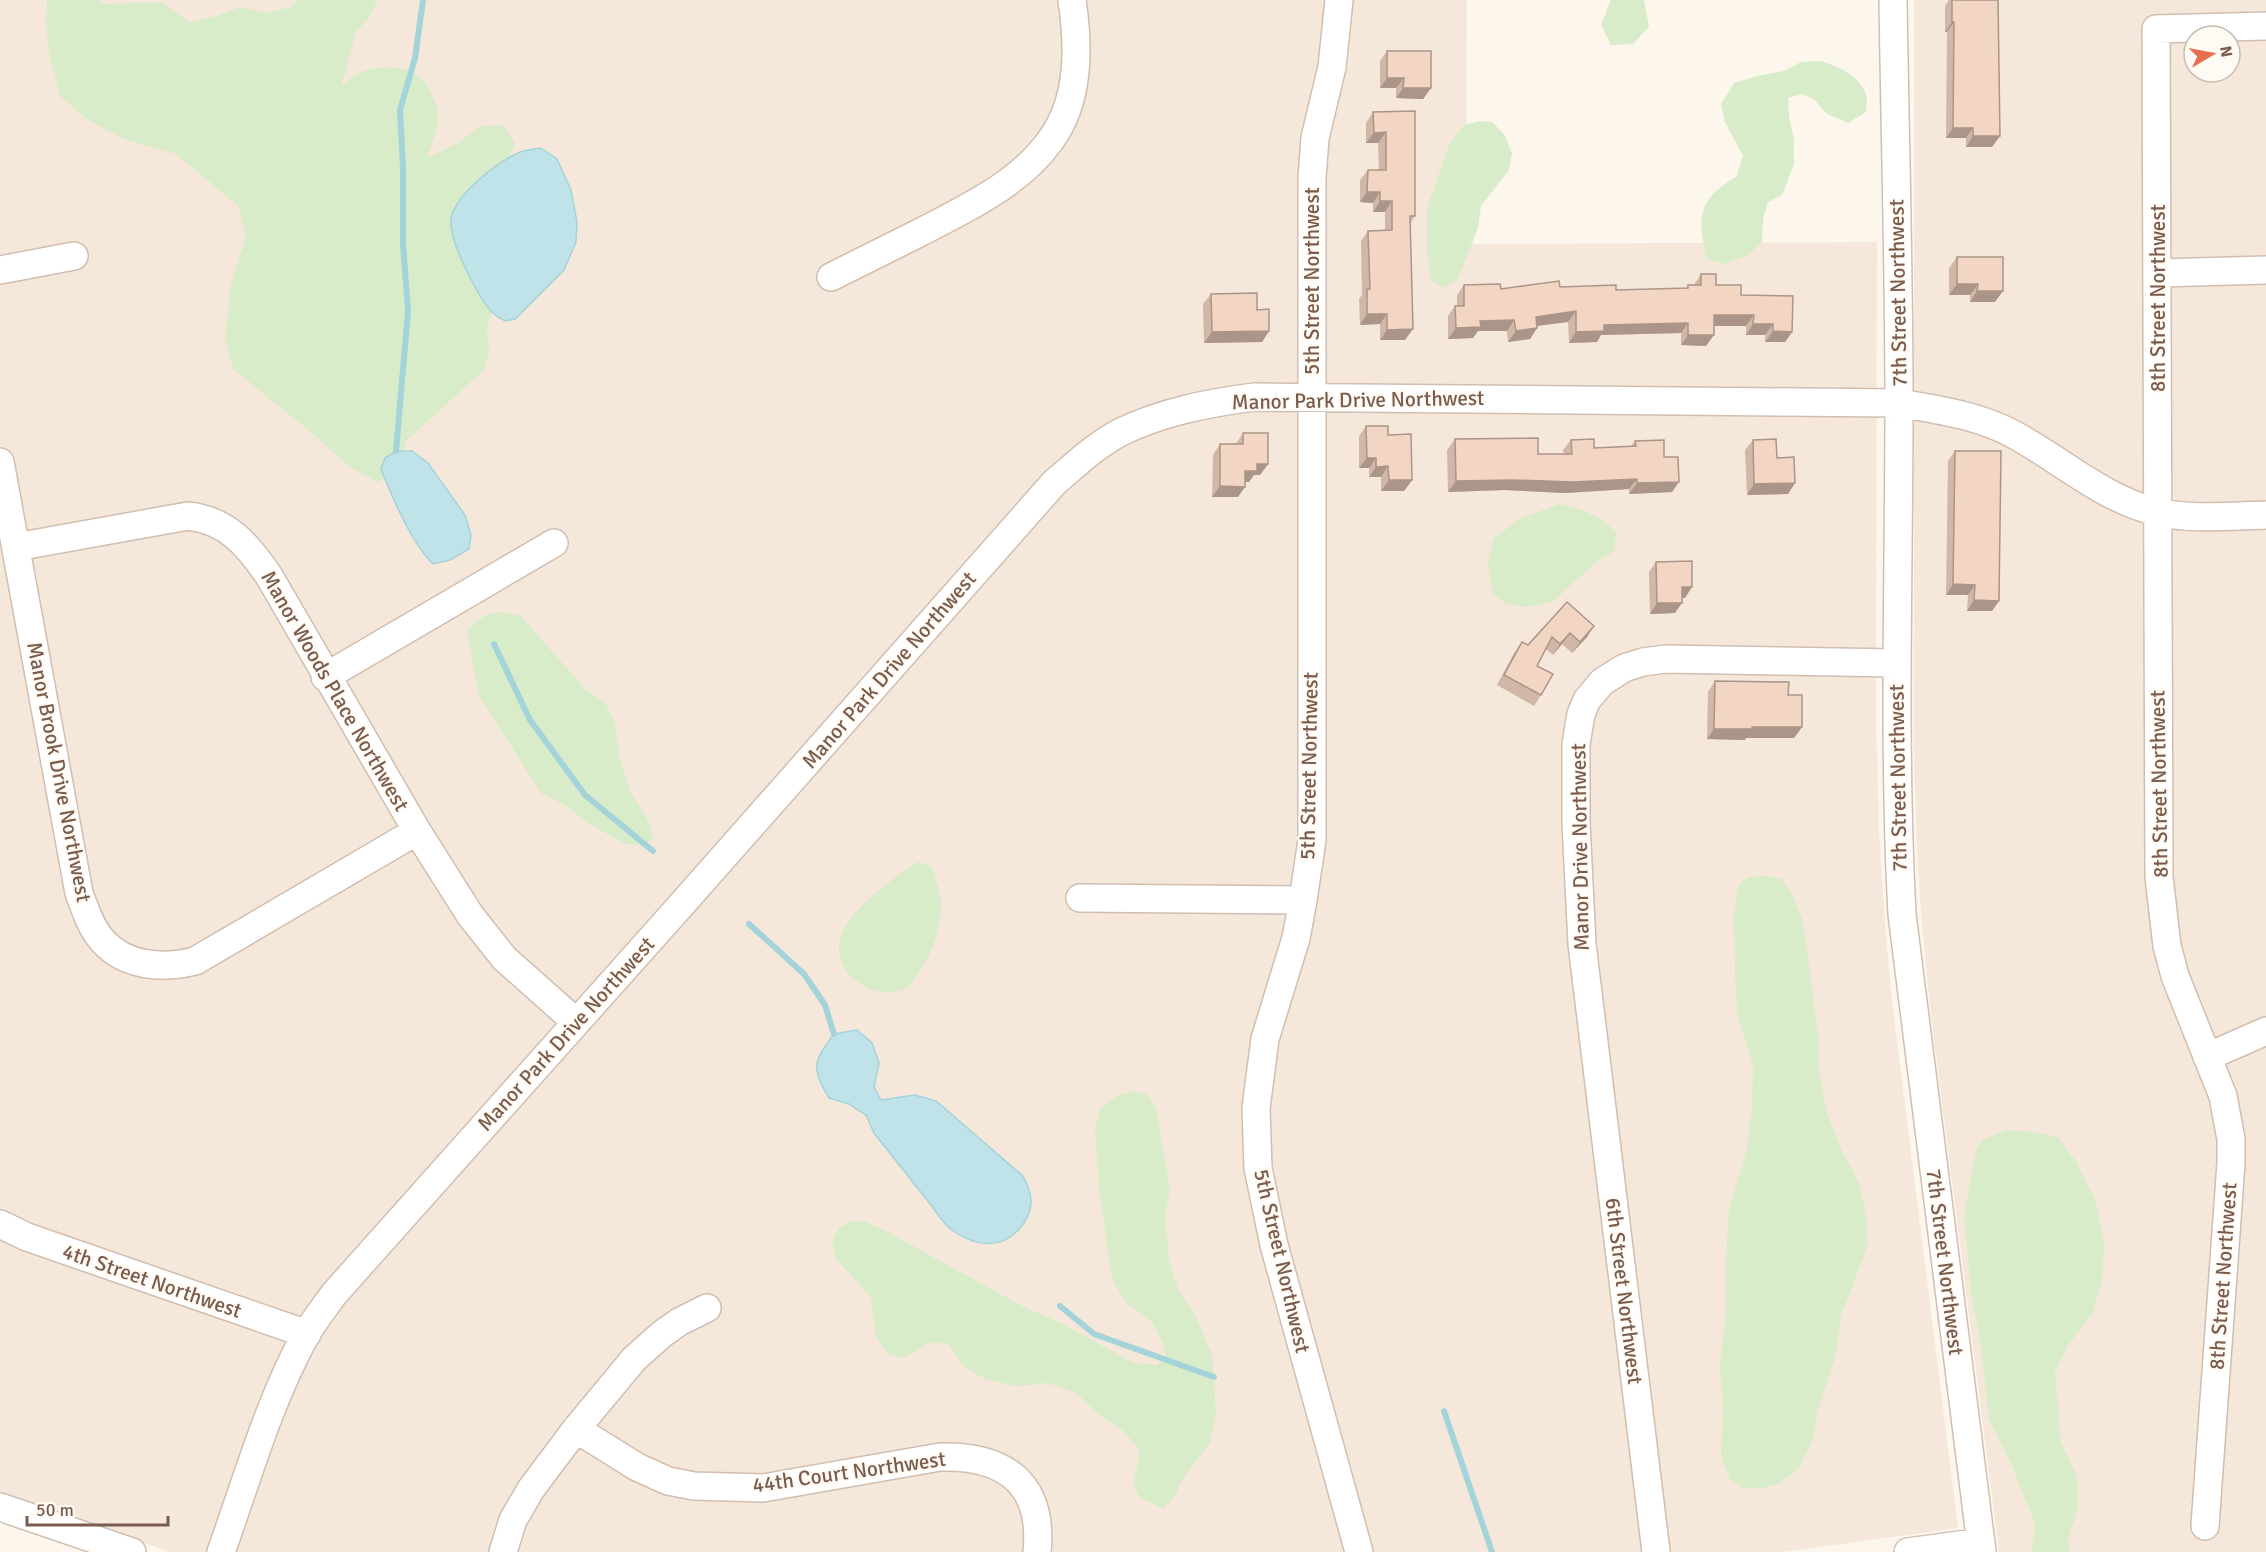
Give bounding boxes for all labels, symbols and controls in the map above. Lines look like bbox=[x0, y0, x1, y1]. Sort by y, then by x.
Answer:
north arrow bbox=[2182, 24, 2242, 84]
text: N bbox=[2215, 44, 2237, 59]
street label: 5th Street Northwest bbox=[1299, 187, 1325, 375]
street label: 7th Street Northwest bbox=[1883, 199, 1913, 387]
street label: 8th Street Northwest bbox=[2145, 204, 2171, 392]
street label: Manor Park Drive Northwest bbox=[1231, 385, 1485, 415]
street label: Manor Woods Place Northwest bbox=[255, 566, 415, 816]
street label: Manor Park Drive Northwest bbox=[796, 566, 982, 774]
street label: Manor Brook Drive Northwest bbox=[21, 640, 97, 904]
street label: 5th Street Northwest bbox=[1294, 672, 1324, 860]
street label: 7th Street Northwest bbox=[1883, 684, 1913, 872]
street label: 8th Street Northwest bbox=[2144, 690, 2174, 878]
street label: Manor Drive Northwest bbox=[1565, 743, 1595, 951]
street label: Manor Park Drive Northwest bbox=[472, 931, 660, 1137]
street label: 5th Street Northwest bbox=[1248, 1167, 1316, 1355]
street label: 7th Street Northwest bbox=[1921, 1167, 1969, 1357]
street label: 8th Street Northwest bbox=[2203, 1181, 2243, 1371]
street label: 6th Street Northwest bbox=[1600, 1196, 1648, 1386]
street label: 4th Street Northwest bbox=[59, 1238, 245, 1324]
street label: 44th Court Northwest bbox=[751, 1446, 947, 1498]
scale bar bbox=[27, 1489, 168, 1527]
text: 50 m bbox=[36, 1499, 74, 1521]

